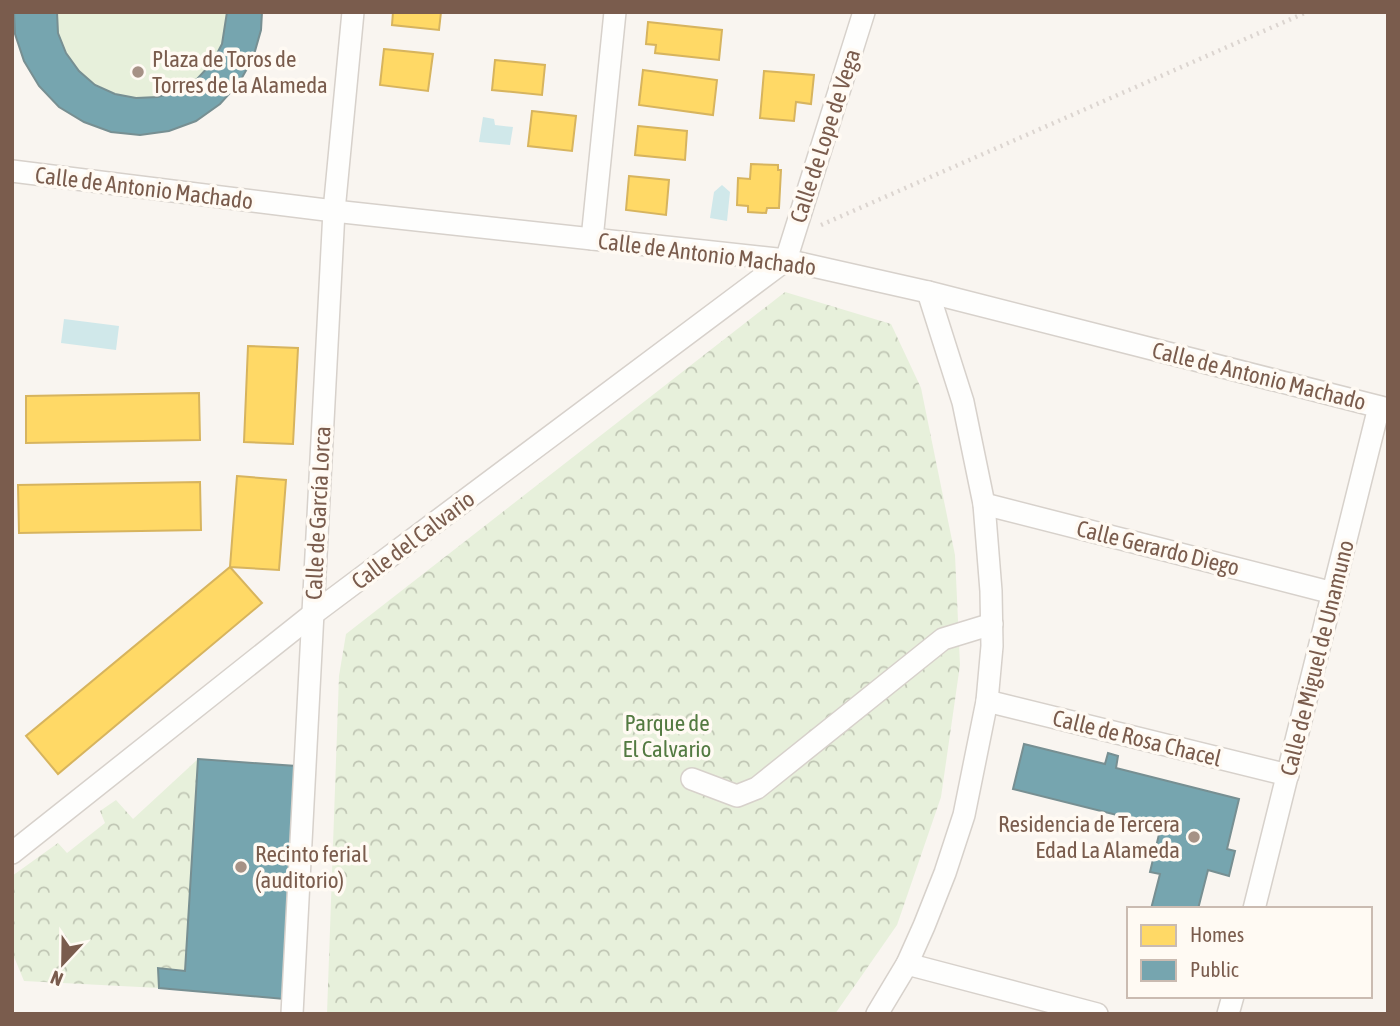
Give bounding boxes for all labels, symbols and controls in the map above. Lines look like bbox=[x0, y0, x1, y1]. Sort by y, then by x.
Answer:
place label: Plaza de Toros de Torres de la Alameda bbox=[152, 46, 328, 98]
street label: Calle de Lope de Vega bbox=[785, 46, 865, 226]
marker: Plaza de Toros de Torres de la Alameda bbox=[130, 64, 146, 80]
street label: Calle de Antonio Machado bbox=[34, 162, 254, 214]
street label: Calle de Antonio Machado bbox=[597, 228, 817, 280]
street label: Calle de Antonio Machado bbox=[1149, 337, 1369, 415]
street label: Calle de García Lorca bbox=[300, 425, 336, 601]
street label: Calle del Calvario bbox=[347, 485, 479, 595]
street label: Calle Gerardo Diego bbox=[1074, 515, 1242, 581]
street label: Calle de Miguel de Unamuno bbox=[1275, 537, 1359, 779]
street label: Calle de Rosa Chacel bbox=[1050, 705, 1224, 771]
park label: Parque de El Calvario bbox=[623, 710, 711, 762]
place label: Residencia de Tercera Edad La Alameda bbox=[998, 811, 1180, 863]
marker: Residencia de Tercera Edad La Alameda bbox=[1186, 829, 1202, 845]
place label: Recinto ferial (auditorio) bbox=[255, 841, 368, 893]
marker: Recinto ferial (auditorio) bbox=[233, 859, 249, 875]
legend bbox=[1127, 907, 1372, 998]
text: Homes bbox=[1190, 922, 1244, 946]
north arrow bbox=[28, 928, 98, 998]
text: Public bbox=[1190, 957, 1239, 981]
text: N bbox=[47, 966, 66, 991]

